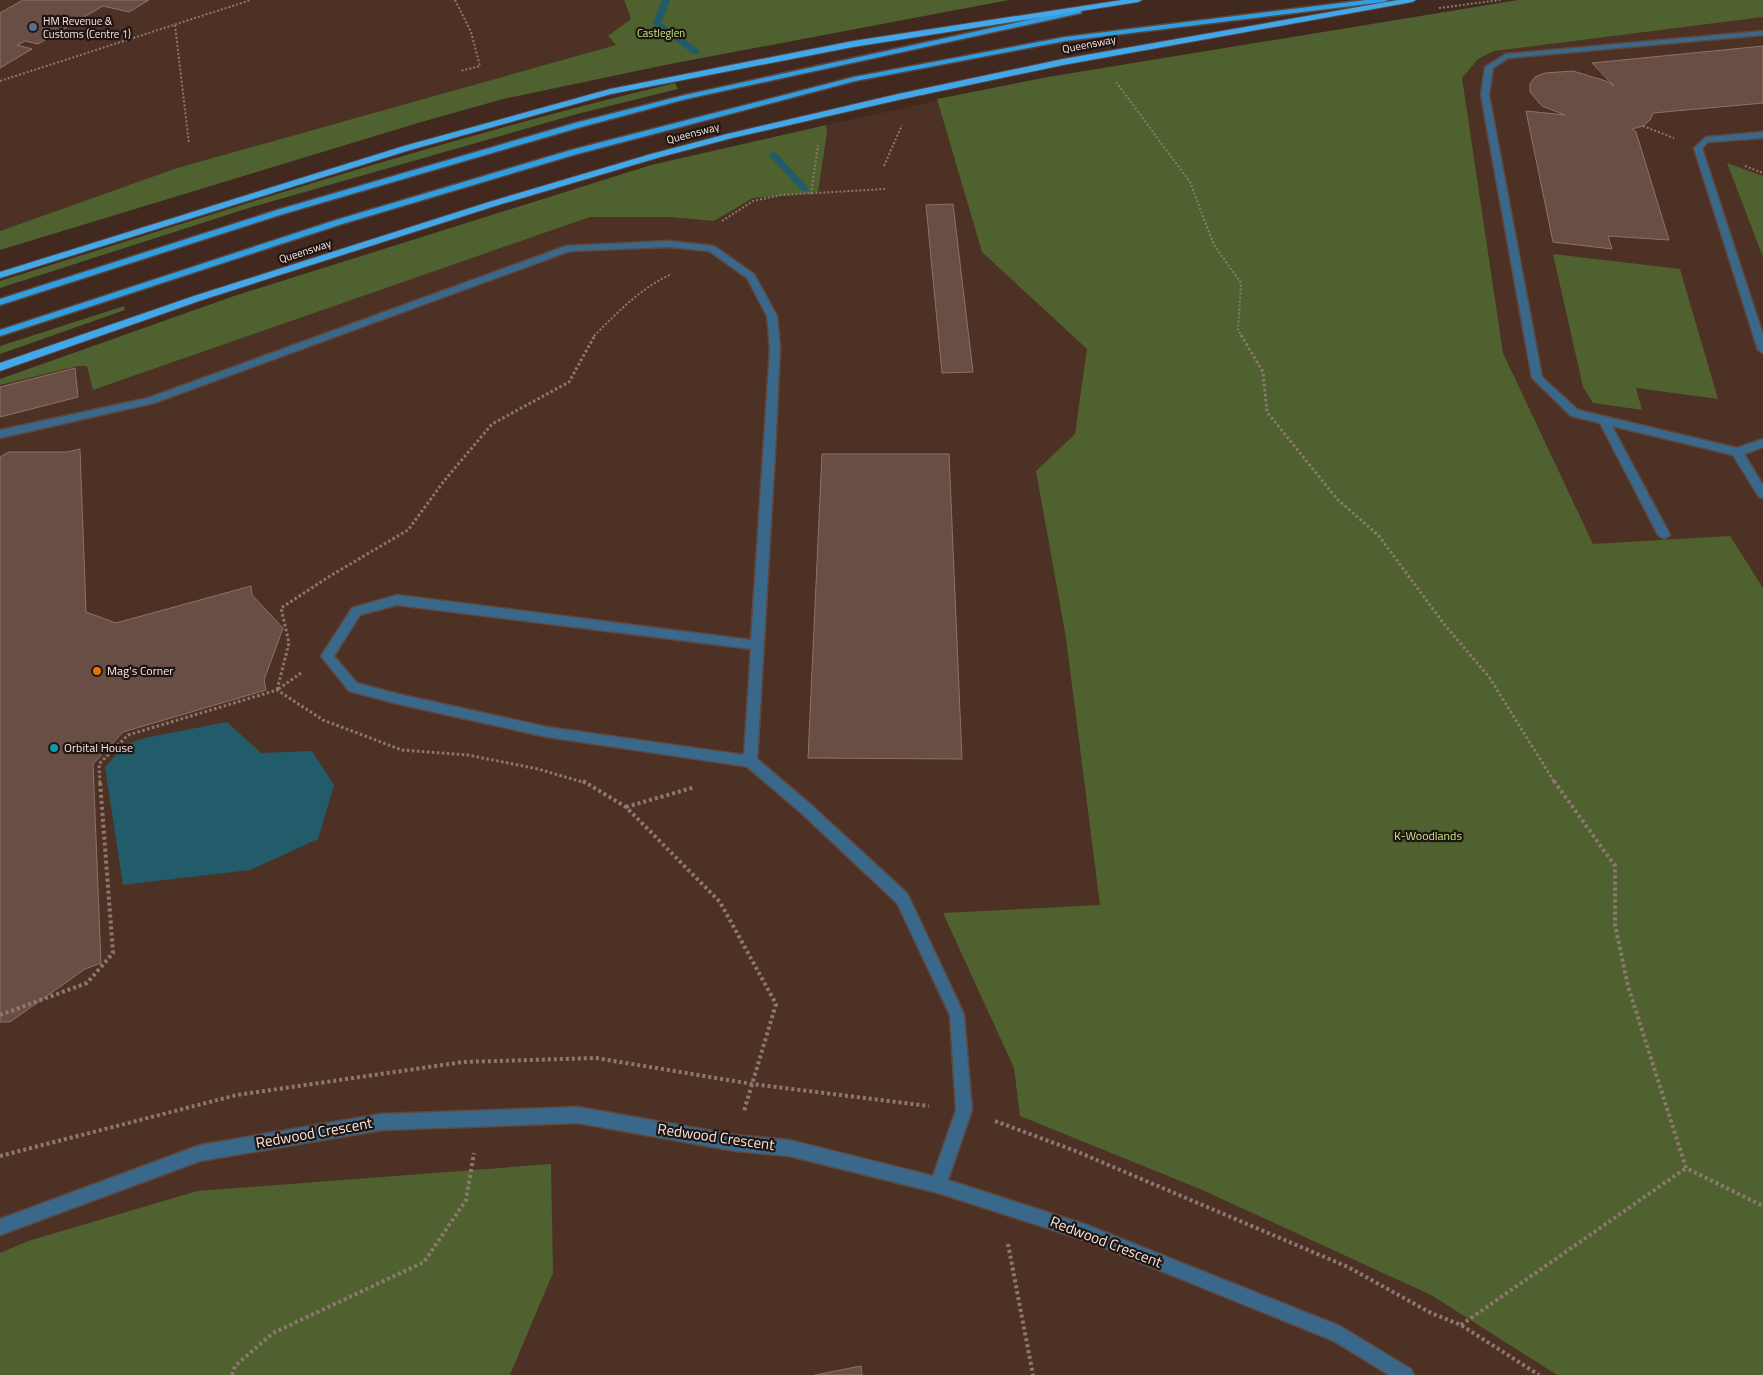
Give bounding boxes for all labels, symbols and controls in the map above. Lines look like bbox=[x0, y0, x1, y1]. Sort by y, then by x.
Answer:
place label: HM Revenue & Customs (Centre 1) bbox=[43, 13, 131, 42]
marker: HM Revenue & Customs (Centre 1) bbox=[27, 21, 39, 33]
park label: Castleglen bbox=[637, 25, 685, 41]
street label: Queensway bbox=[1061, 31, 1118, 57]
street label: Queensway bbox=[665, 118, 722, 148]
street label: Queensway bbox=[277, 235, 334, 267]
place label: Mag's Corner bbox=[107, 661, 173, 680]
marker: Mag's Corner bbox=[91, 665, 103, 677]
place label: Orbital House bbox=[64, 738, 133, 757]
marker: Orbital House bbox=[48, 742, 60, 754]
park label: K-Woodlands bbox=[1394, 826, 1462, 845]
street label: Redwood Crescent bbox=[254, 1111, 375, 1154]
street label: Redwood Crescent bbox=[656, 1117, 777, 1156]
street label: Redwood Crescent bbox=[1047, 1210, 1166, 1274]

